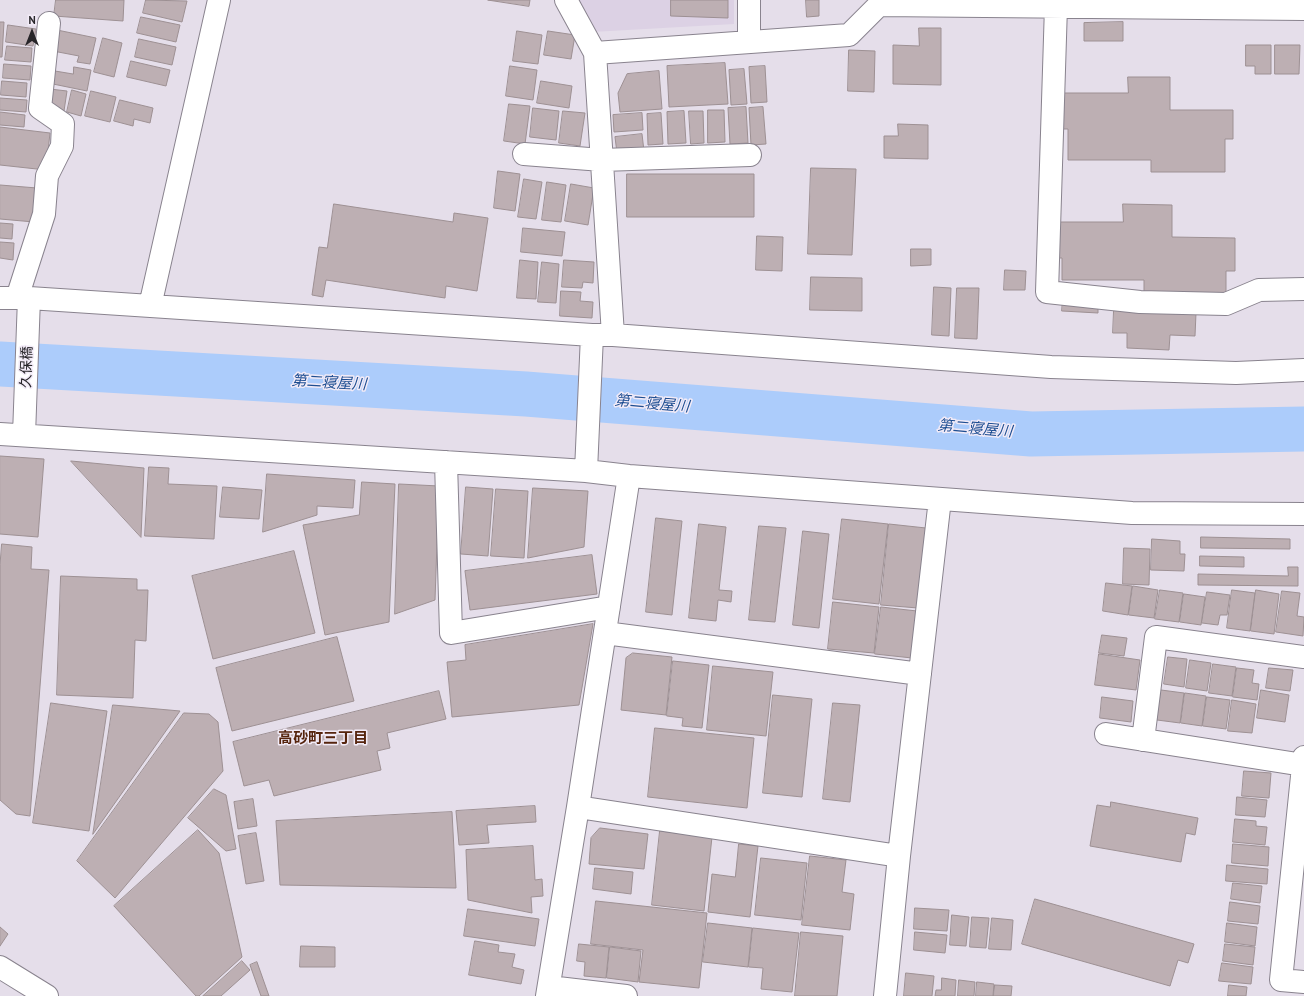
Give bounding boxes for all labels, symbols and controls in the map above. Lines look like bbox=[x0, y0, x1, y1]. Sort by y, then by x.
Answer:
north arrow bbox=[12, 12, 52, 52]
text: N bbox=[28, 13, 36, 27]
street label: 久保橋 bbox=[18, 346, 36, 388]
water label: 第二寝屋川 bbox=[291, 372, 367, 394]
water label: 第二寝屋川 bbox=[614, 392, 690, 416]
water label: 第二寝屋川 bbox=[937, 417, 1013, 441]
district label: 高砂町三丁目 bbox=[278, 730, 368, 748]

